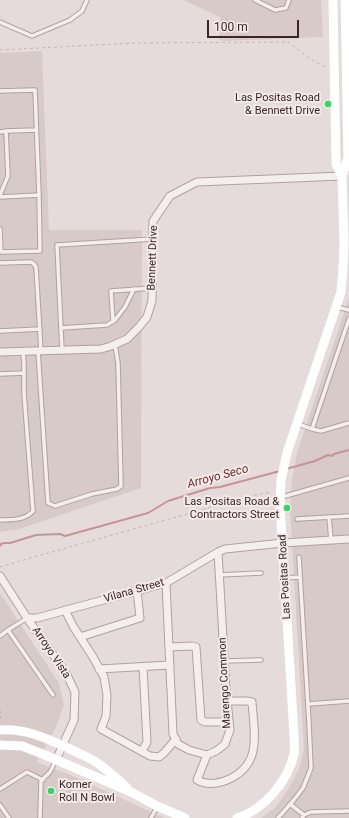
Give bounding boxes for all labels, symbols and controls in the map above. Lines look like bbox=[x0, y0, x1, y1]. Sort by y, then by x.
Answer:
scale bar bbox=[209, 12, 301, 38]
text: 100 m bbox=[214, 20, 248, 34]
place label: Las Positas Road & Bennett Drive bbox=[235, 91, 320, 117]
marker: Las Positas Road & Bennett Drive bbox=[323, 99, 333, 109]
street label: Bennett Drive bbox=[145, 225, 161, 291]
water label: Arroyo Seco bbox=[186, 462, 250, 492]
place label: Las Positas Road & Contractors Street bbox=[184, 495, 279, 521]
marker: Las Positas Road & Contractors Street bbox=[282, 503, 292, 513]
street label: Las Positas Road bbox=[276, 534, 294, 620]
street label: Vilana Street bbox=[102, 576, 166, 606]
street label: Arroyo Vista bbox=[29, 625, 73, 681]
street label: Marengo Common bbox=[216, 637, 234, 729]
place label: Korner Roll N Bowl bbox=[59, 778, 115, 804]
marker: Korner Roll N Bowl bbox=[46, 786, 56, 796]

